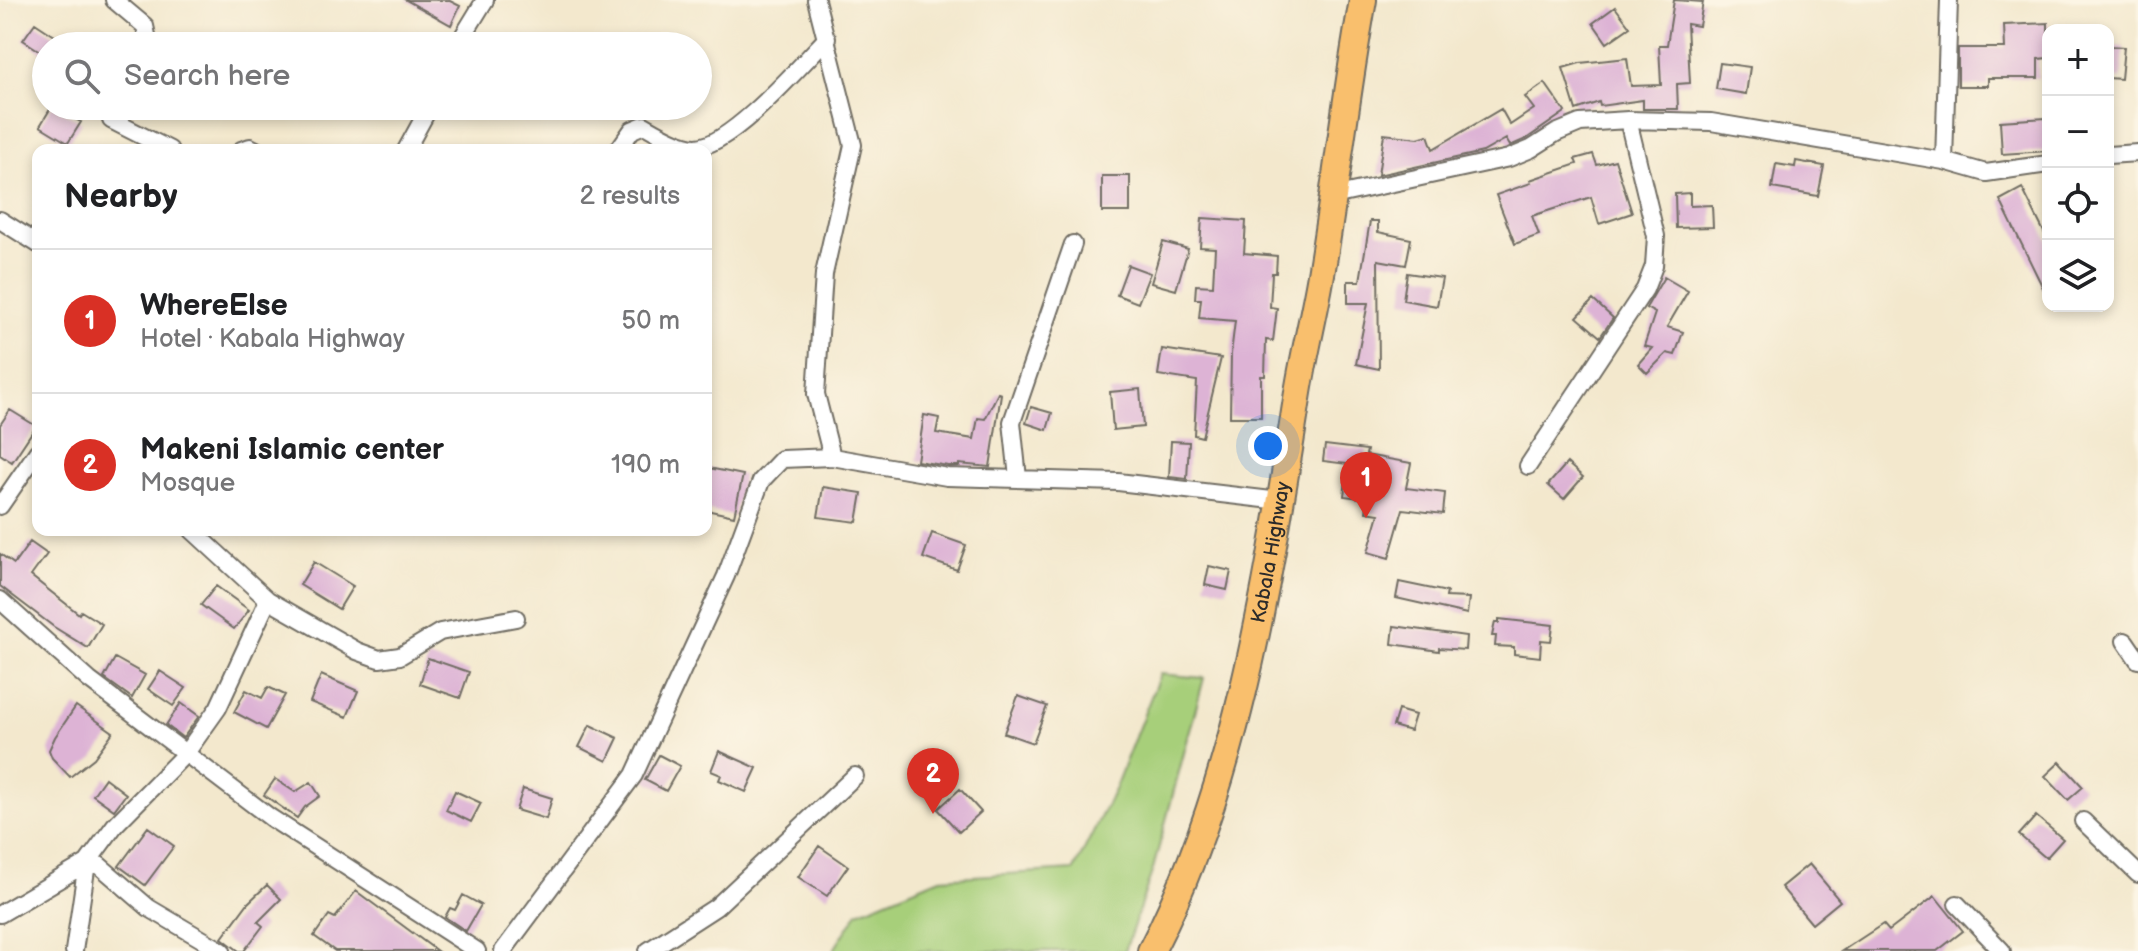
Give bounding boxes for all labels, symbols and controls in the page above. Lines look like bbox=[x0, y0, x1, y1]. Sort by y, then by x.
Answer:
map controls bbox=[2042, 24, 2114, 312]
button: + bbox=[2042, 24, 2114, 96]
search box bbox=[32, 32, 712, 120]
icon: search bbox=[60, 54, 104, 98]
text: Search here bbox=[124, 58, 290, 94]
button: − bbox=[2042, 96, 2114, 168]
button: locate bbox=[2042, 168, 2114, 240]
text: Nearby bbox=[64, 176, 178, 217]
text: 2 results bbox=[580, 181, 680, 212]
button: layers bbox=[2042, 240, 2114, 312]
text: WhereElse bbox=[140, 288, 288, 324]
text: 1 bbox=[85, 306, 95, 337]
text: 50 m bbox=[621, 306, 680, 337]
text: Hotel · Kabala Highway bbox=[140, 324, 405, 355]
your location bbox=[1248, 426, 1288, 466]
text: Makeni Islamic center bbox=[140, 432, 444, 468]
text: 2 bbox=[82, 450, 98, 481]
text: 190 m bbox=[611, 450, 680, 481]
pin: 1 bbox=[1340, 452, 1392, 518]
text: Mosque bbox=[140, 468, 235, 499]
street label: Kabala Highway bbox=[1246, 480, 1296, 625]
pin: 2 bbox=[907, 748, 959, 814]

